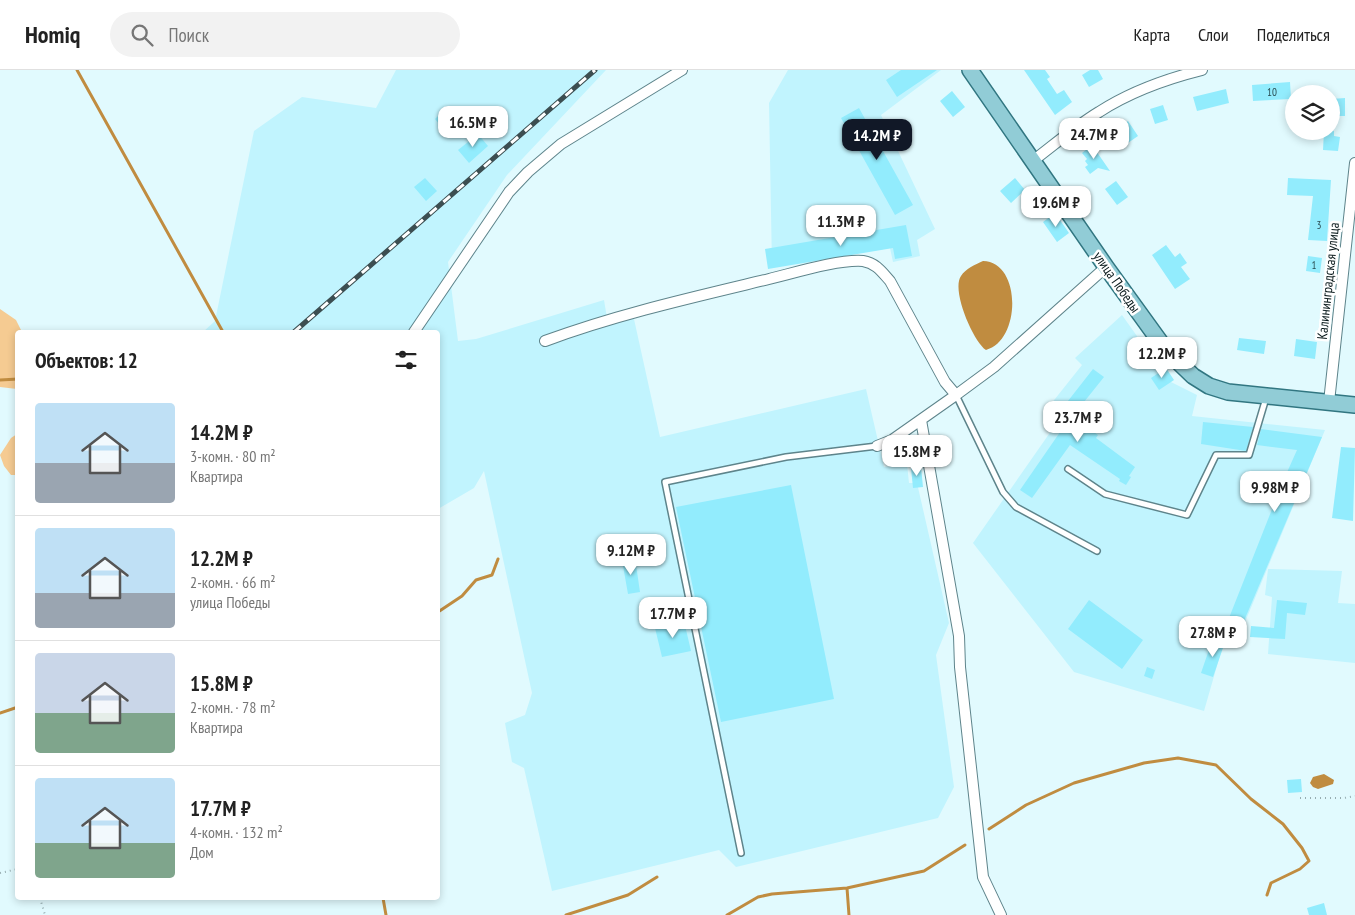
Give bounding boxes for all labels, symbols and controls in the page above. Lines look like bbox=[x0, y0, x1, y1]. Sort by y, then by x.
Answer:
search box bbox=[110, 12, 460, 57]
text: Homiq bbox=[25, 19, 80, 50]
icon: search bbox=[128, 21, 156, 49]
text: Поиск bbox=[168, 23, 209, 47]
text: Карта bbox=[1133, 23, 1170, 46]
text: Слои bbox=[1198, 23, 1229, 46]
text: Поделиться bbox=[1257, 23, 1330, 46]
house number: 10 bbox=[1267, 85, 1277, 99]
map controls bbox=[1285, 85, 1340, 140]
button: layers bbox=[1285, 85, 1340, 140]
pin: 16.5M ₽ bbox=[427, 106, 519, 148]
text: 16.5M ₽ bbox=[449, 112, 497, 132]
pin: 14.2M ₽ bbox=[831, 118, 923, 161]
pin: 24.7M ₽ bbox=[1048, 118, 1140, 160]
text: 24.7M ₽ bbox=[1070, 124, 1118, 144]
text: 14.2M ₽ bbox=[853, 125, 901, 145]
pin: 19.6M ₽ bbox=[1010, 186, 1102, 228]
text: 19.6M ₽ bbox=[1032, 192, 1080, 212]
pin: 11.3M ₽ bbox=[795, 204, 887, 247]
text: 11.3M ₽ bbox=[817, 211, 865, 231]
house number: 3 bbox=[1317, 218, 1322, 232]
street label: Калининградская улица bbox=[1313, 222, 1343, 340]
street label: улица Победы bbox=[1089, 248, 1145, 316]
house number: 1 bbox=[1312, 258, 1317, 272]
pin: 12.2M ₽ bbox=[1116, 336, 1208, 379]
text: 12.2M ₽ bbox=[1138, 343, 1186, 363]
icon: filters bbox=[392, 346, 420, 374]
text: Объектов: 12 bbox=[35, 347, 138, 374]
pin: 23.7M ₽ bbox=[1032, 400, 1124, 443]
text: 23.7M ₽ bbox=[1054, 407, 1102, 427]
text: 14.2M ₽ bbox=[190, 419, 253, 446]
icon: home bbox=[75, 423, 135, 483]
pin: 15.8M ₽ bbox=[871, 434, 963, 477]
text: 15.8M ₽ bbox=[893, 441, 941, 461]
text: 3-комн. · 80 m² bbox=[190, 446, 276, 466]
text: Квартира bbox=[190, 466, 243, 486]
pin: 9.98M ₽ bbox=[1229, 470, 1321, 513]
text: 9.98M ₽ bbox=[1251, 477, 1299, 497]
pin: 9.12M ₽ bbox=[585, 534, 677, 576]
text: 9.12M ₽ bbox=[607, 540, 655, 560]
text: 12.2M ₽ bbox=[190, 545, 253, 572]
icon: home bbox=[75, 548, 135, 608]
text: 2-комн. · 66 m² bbox=[190, 572, 276, 592]
text: улица Победы bbox=[190, 592, 270, 612]
pin: 17.7M ₽ bbox=[627, 596, 719, 639]
text: 17.7M ₽ bbox=[650, 603, 696, 623]
pin: 27.8M ₽ bbox=[1167, 616, 1259, 658]
text: 27.8M ₽ bbox=[1190, 622, 1236, 642]
text: 15.8M ₽ bbox=[190, 670, 253, 697]
icon: home bbox=[75, 673, 135, 733]
text: 2-комн. · 78 m² bbox=[190, 697, 276, 717]
text: Квартира bbox=[190, 717, 243, 737]
text: 17.7M ₽ bbox=[190, 795, 251, 822]
icon: home bbox=[75, 798, 135, 858]
text: 4-комн. · 132 m² bbox=[190, 822, 283, 842]
text: Дом bbox=[190, 842, 214, 862]

